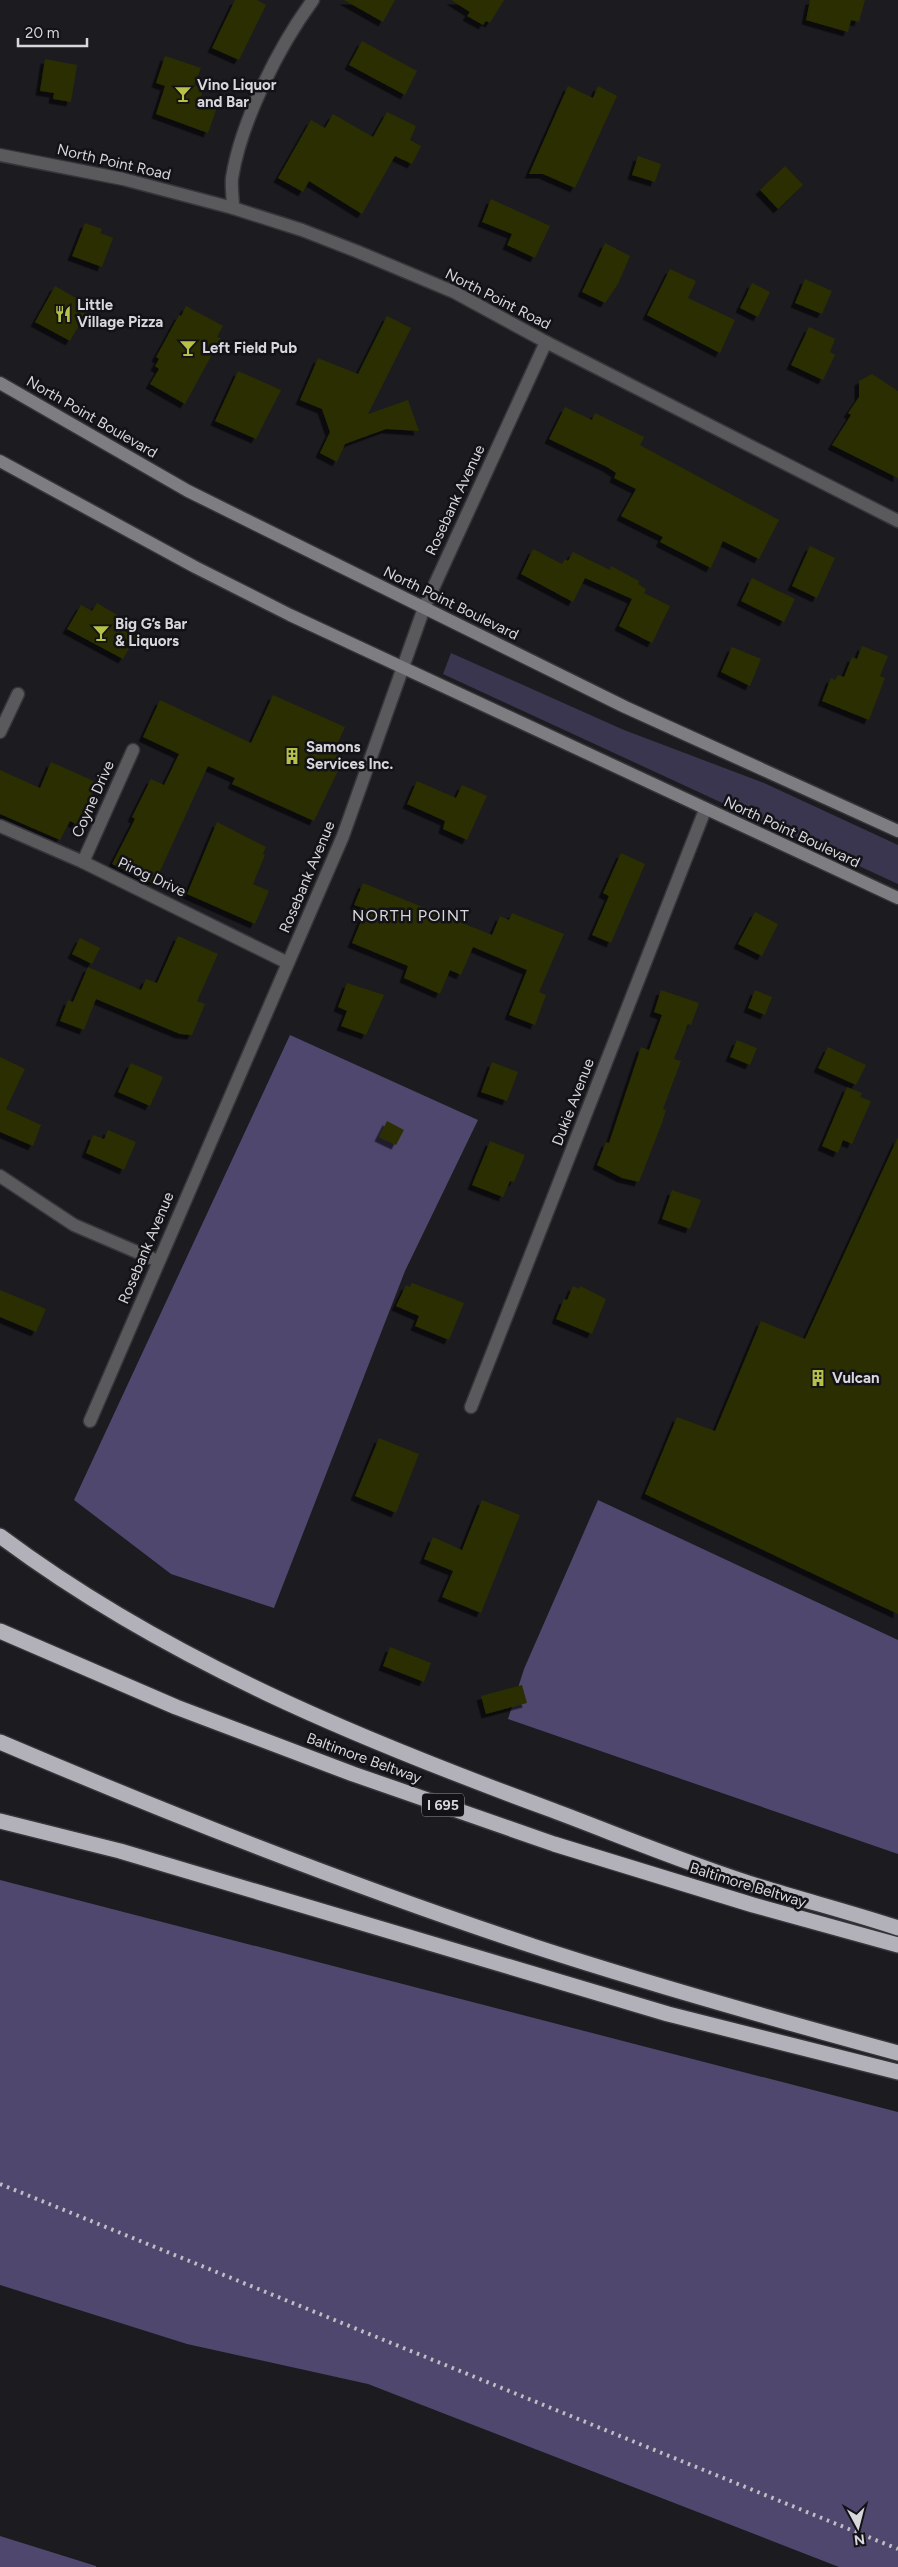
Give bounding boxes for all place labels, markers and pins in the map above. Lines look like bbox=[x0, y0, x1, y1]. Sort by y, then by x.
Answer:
place label: Vino Liquor and Bar bbox=[197, 76, 277, 111]
bar icon: Vino Liquor and Bar bbox=[173, 84, 193, 104]
place label: Little Village Pizza bbox=[77, 296, 163, 331]
restaurant icon: Little Village Pizza bbox=[53, 304, 73, 324]
bar icon: Left Field Pub bbox=[178, 338, 198, 358]
place label: Left Field Pub bbox=[202, 339, 297, 357]
place label: Big G’s Bar & Liquors bbox=[115, 615, 188, 650]
bar icon: Big G’s Bar & Liquors bbox=[91, 623, 111, 643]
place label: Samons Services Inc. bbox=[306, 738, 393, 773]
building icon: Samons Services Inc. bbox=[282, 746, 302, 766]
building icon: Vulcan bbox=[808, 1368, 828, 1388]
place label: Vulcan bbox=[832, 1369, 879, 1387]

